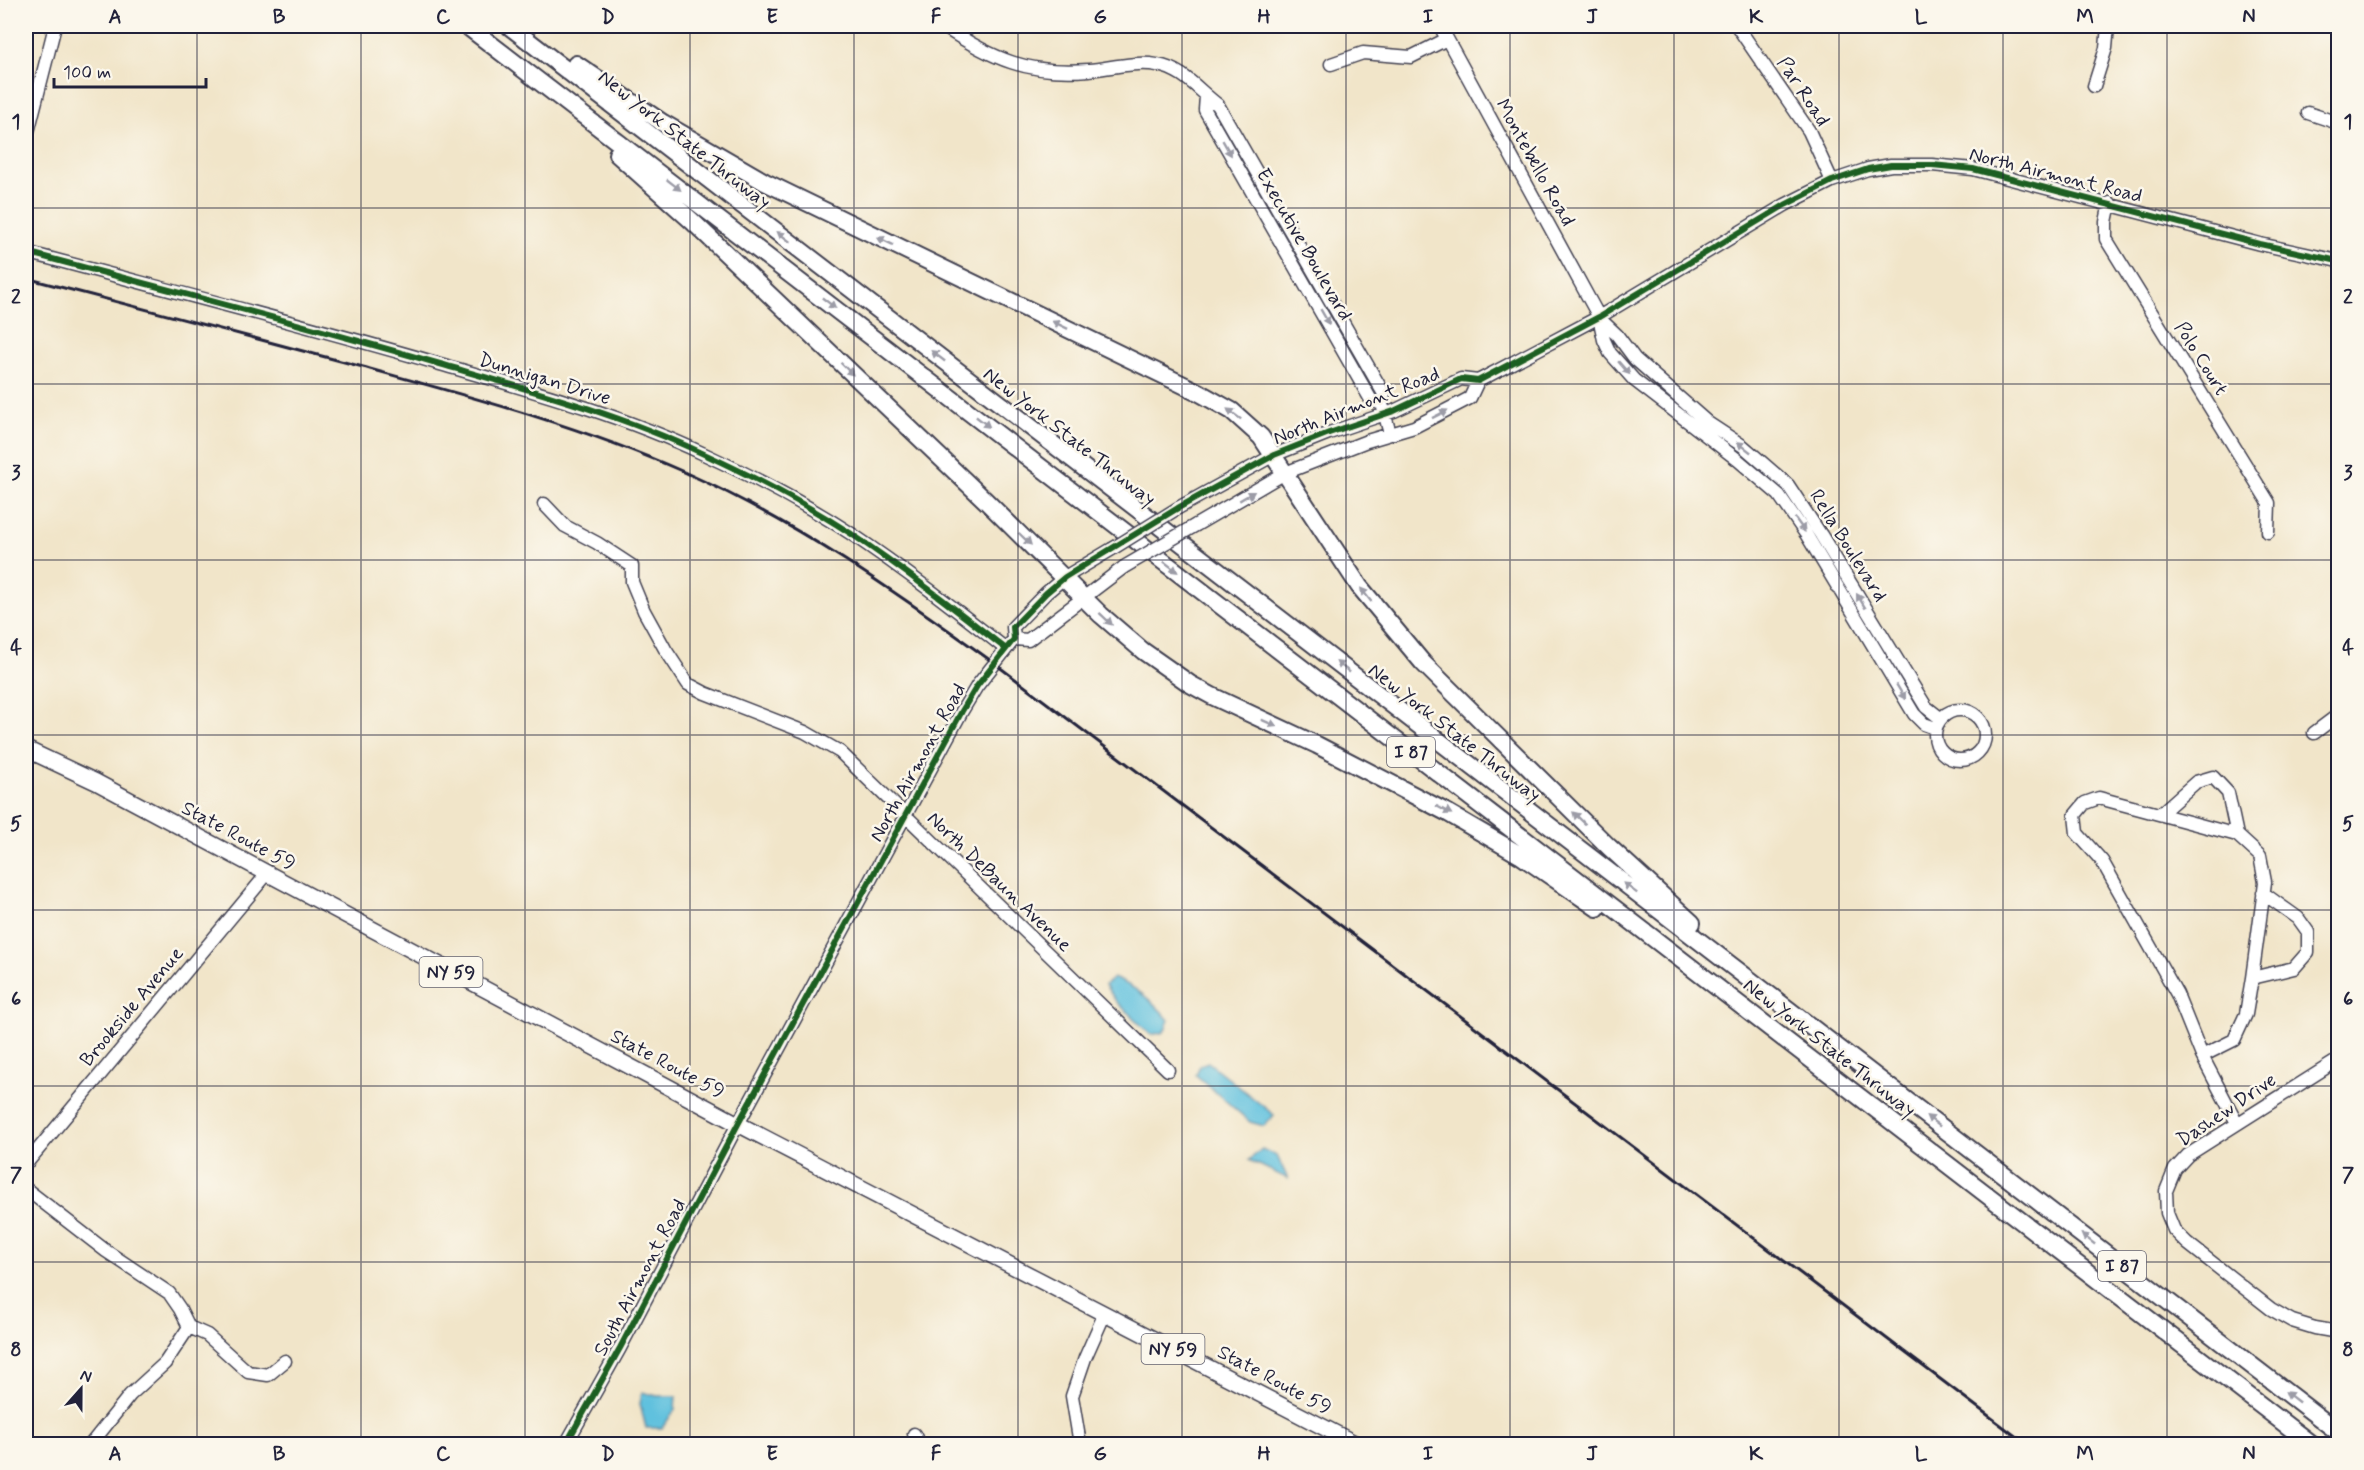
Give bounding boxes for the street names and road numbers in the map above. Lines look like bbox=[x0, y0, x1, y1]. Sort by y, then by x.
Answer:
street label: Par Road bbox=[1770, 52, 1835, 132]
street label: New York State Thruway bbox=[592, 64, 776, 216]
street label: Montebello Road bbox=[1489, 94, 1581, 231]
street label: North Airmont Road bbox=[1966, 141, 2145, 210]
street label: Executive Boulevard bbox=[1249, 164, 1358, 326]
street label: Polo Court bbox=[2167, 317, 2234, 401]
street label: Dunnigan Drive bbox=[475, 346, 614, 412]
street label: New York State Thruway bbox=[977, 361, 1161, 513]
street label: North Airmont Road bbox=[1269, 361, 1444, 452]
street label: Rella Boulevard bbox=[1802, 484, 1893, 607]
street label: New York State Thruway bbox=[1362, 657, 1546, 809]
street label: North Airmont Road bbox=[863, 679, 973, 847]
road number: I 87 bbox=[1387, 737, 1435, 767]
street label: State Route 59 bbox=[176, 795, 300, 878]
street label: North DeBaun Avenue bbox=[921, 806, 1077, 958]
street label: Brookside Avenue bbox=[74, 941, 190, 1073]
road number: NY 59 bbox=[420, 957, 482, 987]
street label: New York State Thruway bbox=[1737, 972, 1921, 1124]
street label: State Route 59 bbox=[605, 1023, 729, 1106]
street label: Dashew Drive bbox=[2172, 1067, 2282, 1154]
street label: South Airmont Road bbox=[587, 1194, 693, 1361]
road number: I 87 bbox=[2098, 1251, 2146, 1281]
road number: NY 59 bbox=[1142, 1334, 1204, 1364]
street label: State Route 59 bbox=[1212, 1339, 1336, 1422]

